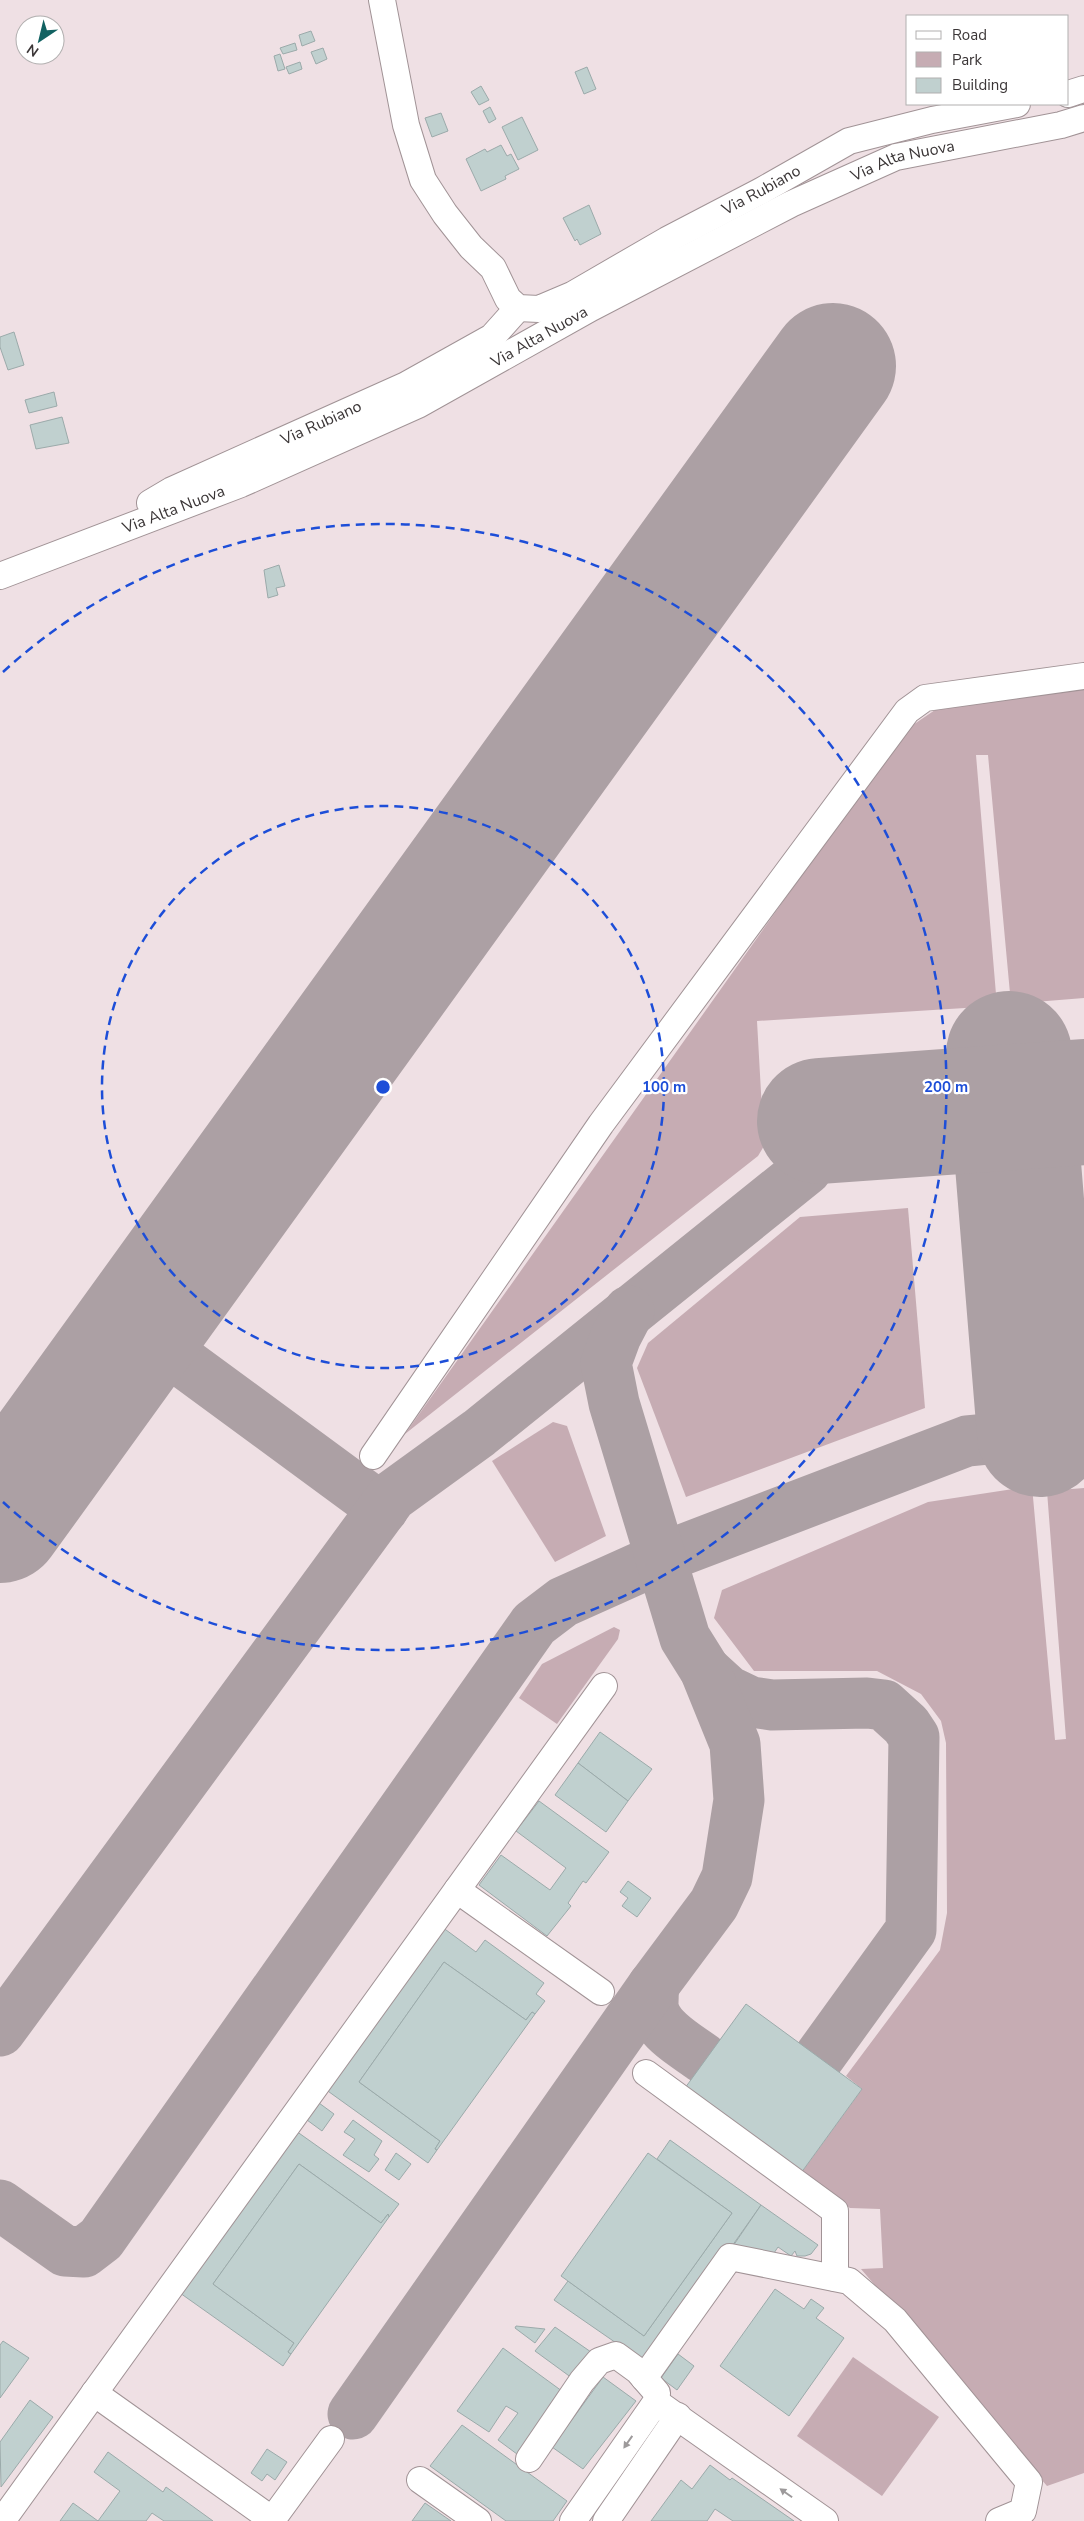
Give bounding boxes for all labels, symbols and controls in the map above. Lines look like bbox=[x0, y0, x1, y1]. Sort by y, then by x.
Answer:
north arrow bbox=[15, 15, 65, 65]
legend bbox=[906, 15, 1069, 105]
text: Road bbox=[952, 25, 987, 45]
text: N bbox=[23, 39, 43, 61]
text: Park bbox=[952, 50, 982, 70]
text: Building bbox=[952, 75, 1008, 95]
street label: Via Alta Nuova bbox=[846, 135, 956, 187]
street label: Via Rubiano bbox=[717, 160, 805, 221]
street label: Via Alta Nuova bbox=[486, 301, 592, 373]
street label: Via Rubiano bbox=[276, 395, 365, 451]
street label: Via Alta Nuova bbox=[118, 480, 228, 540]
text: 100 m bbox=[642, 1077, 686, 1097]
text: 200 m bbox=[924, 1077, 968, 1097]
centre of rings bbox=[374, 1078, 392, 1096]
one-way arrow bbox=[623, 2435, 633, 2449]
one-way arrow bbox=[779, 2488, 793, 2498]

